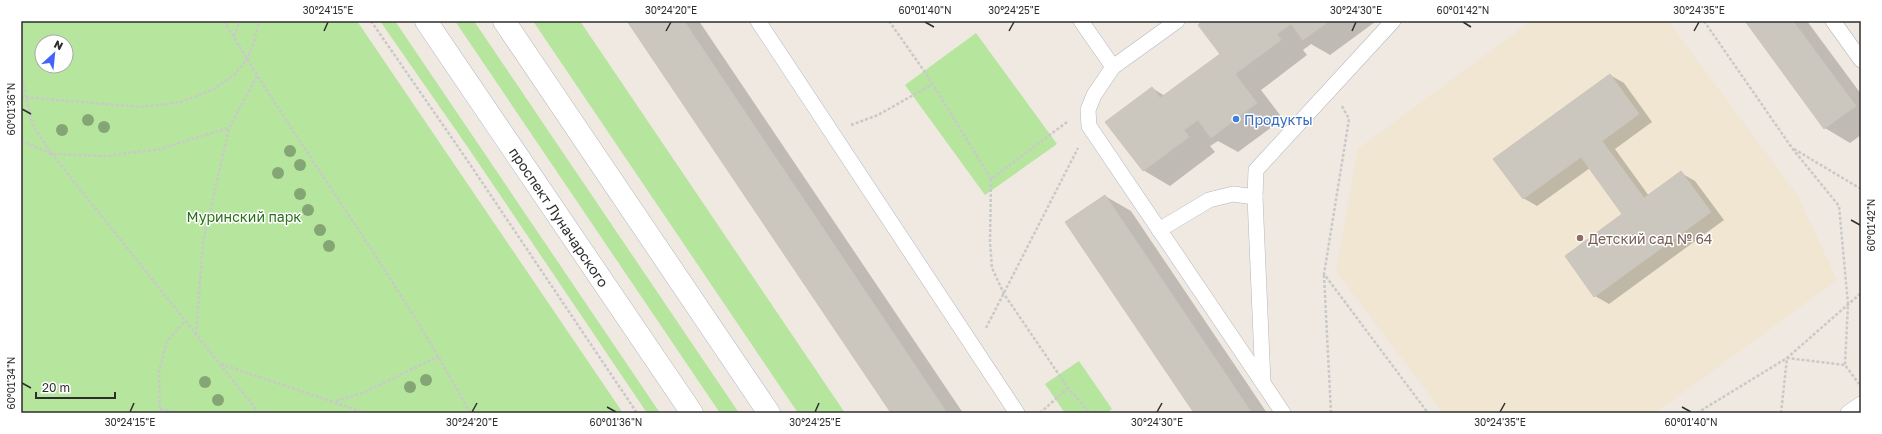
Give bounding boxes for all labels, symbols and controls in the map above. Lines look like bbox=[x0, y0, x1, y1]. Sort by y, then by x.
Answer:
text: 30°24'15"E bbox=[303, 4, 353, 16]
text: 30°24'20"E bbox=[645, 4, 697, 16]
text: 60°01'40"N bbox=[898, 4, 952, 16]
text: 30°24'25"E bbox=[988, 4, 1040, 16]
text: 30°24'30"E bbox=[1330, 4, 1382, 16]
text: 60°01'42"N bbox=[1437, 4, 1489, 16]
text: 30°24'35"E bbox=[1673, 4, 1725, 16]
north arrow bbox=[34, 34, 74, 74]
text: N bbox=[52, 37, 65, 52]
text: 60°01'36"N bbox=[5, 83, 17, 135]
place label: Продукты bbox=[1244, 111, 1313, 128]
marker: Продукты bbox=[1231, 114, 1241, 124]
street label: проспект Луначарского bbox=[506, 144, 612, 290]
text: 60°01'42"N bbox=[1865, 199, 1877, 251]
park label: Муринский парк bbox=[187, 208, 301, 225]
place label: Детский сад № 64 bbox=[1588, 230, 1712, 247]
marker: Детский сад № 64 bbox=[1575, 233, 1585, 243]
text: 60°01'34"N bbox=[5, 357, 17, 409]
scale bar bbox=[36, 374, 115, 400]
text: 20 m bbox=[42, 380, 70, 395]
text: 30°24'15"E bbox=[105, 416, 155, 428]
text: 30°24'20"E bbox=[446, 416, 498, 428]
text: 60°01'36"N bbox=[590, 416, 642, 428]
text: 30°24'25"E bbox=[789, 416, 841, 428]
text: 30°24'30"E bbox=[1131, 416, 1183, 428]
text: 30°24'35"E bbox=[1474, 416, 1526, 428]
text: 60°01'40"N bbox=[1664, 416, 1718, 428]

